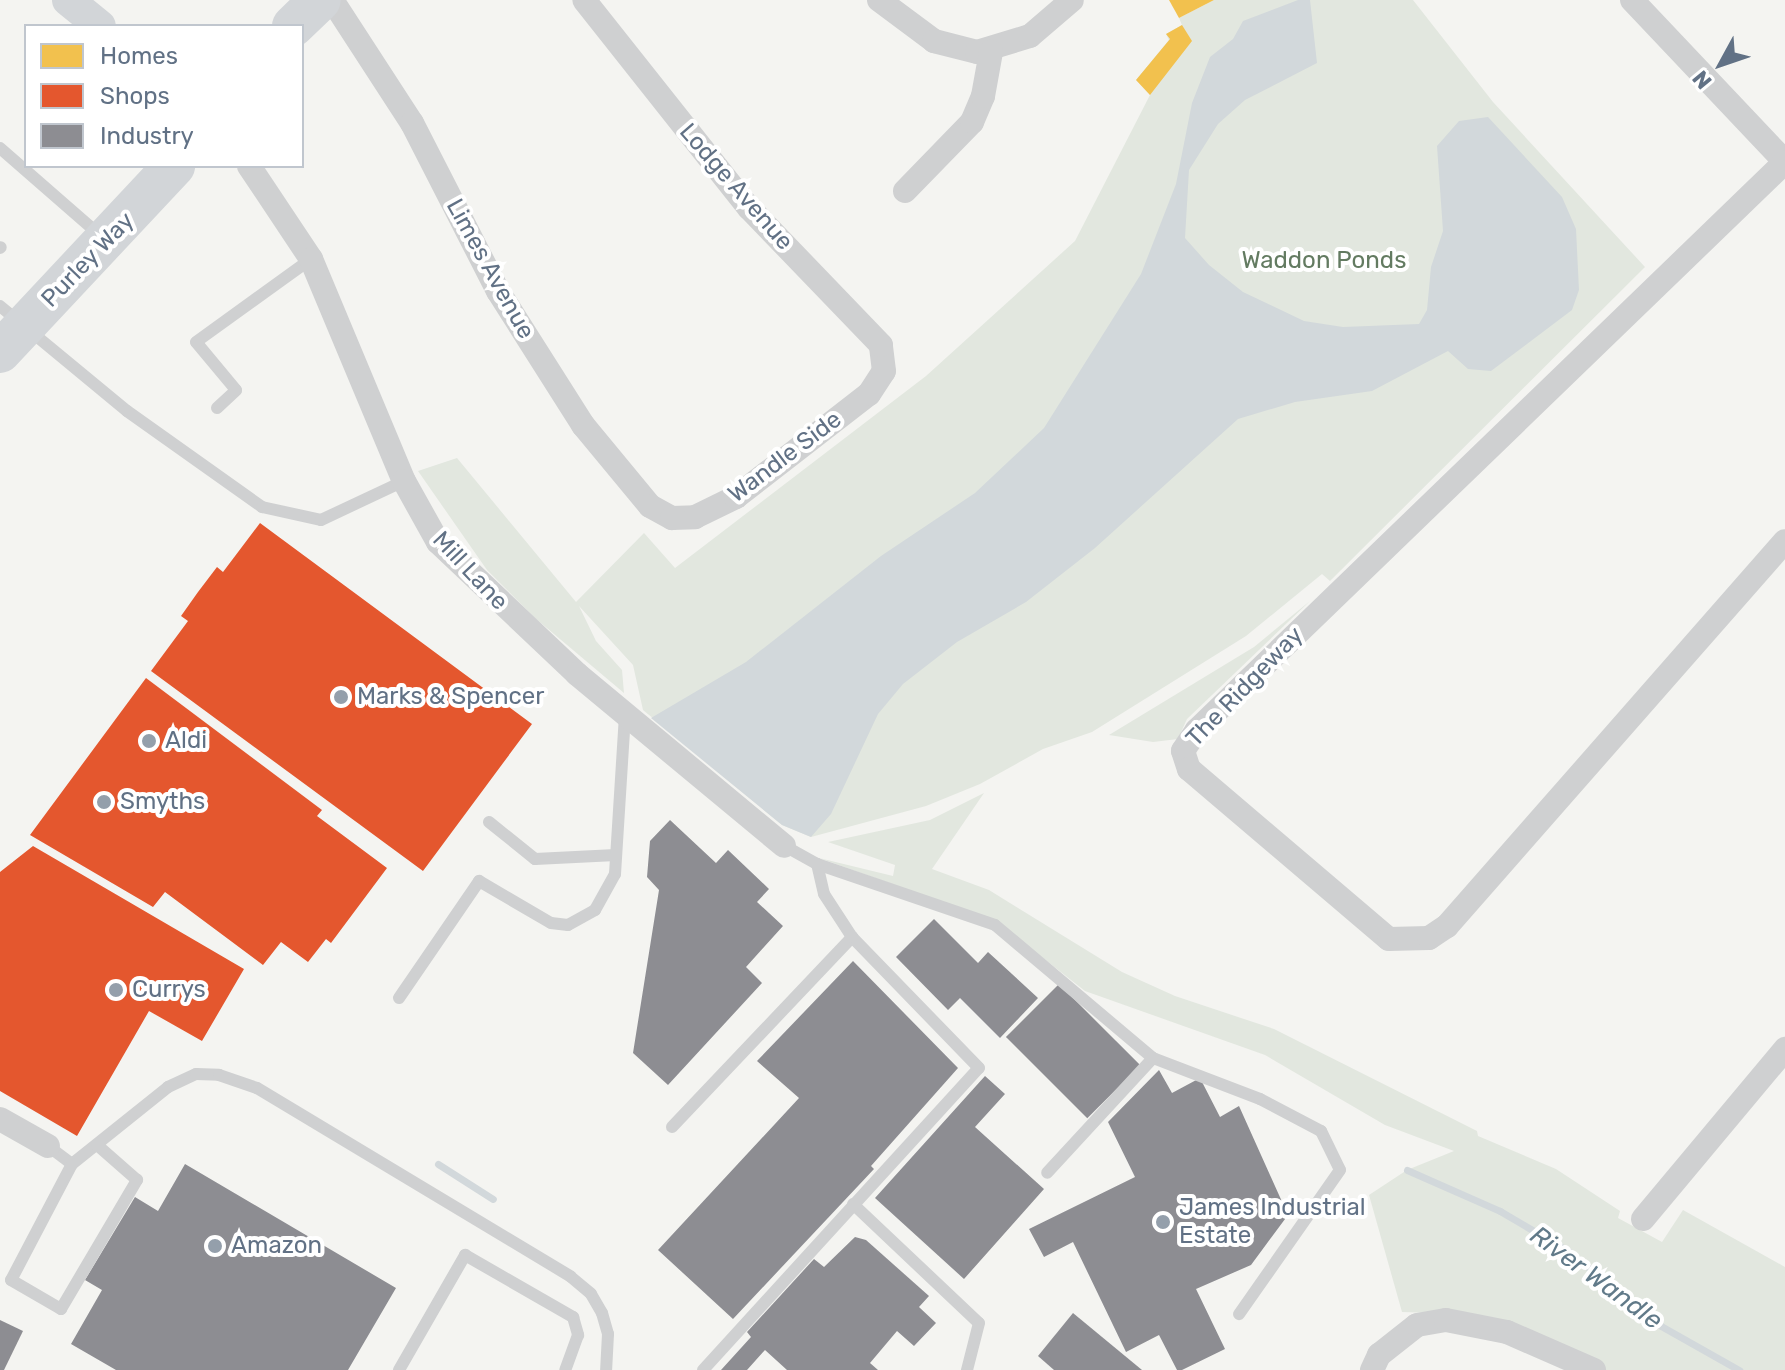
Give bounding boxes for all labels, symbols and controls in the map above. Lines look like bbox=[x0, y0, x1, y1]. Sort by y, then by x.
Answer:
legend bbox=[24, 24, 304, 168]
north arrow bbox=[1681, 24, 1761, 104]
text: Homes bbox=[100, 42, 178, 70]
text: N bbox=[1687, 65, 1718, 94]
text: Shops bbox=[100, 82, 170, 110]
street label: Lodge Avenue bbox=[673, 118, 799, 256]
text: Industry bbox=[100, 122, 194, 150]
street label: Limes Avenue bbox=[440, 194, 540, 344]
street label: Purley Way bbox=[35, 206, 141, 314]
park label: Waddon Ponds bbox=[1242, 247, 1406, 275]
street label: Wandle Side bbox=[723, 405, 847, 509]
street label: Mill Lane bbox=[426, 526, 514, 616]
street label: The Ridgeway bbox=[1181, 621, 1309, 753]
place label: Marks & Spencer bbox=[357, 683, 544, 711]
marker: Marks & Spencer bbox=[332, 688, 350, 706]
place label: Aldi bbox=[165, 727, 207, 755]
marker: Aldi bbox=[140, 732, 158, 750]
place label: Smyths bbox=[120, 788, 205, 816]
marker: Smyths bbox=[95, 793, 113, 811]
place label: Currys bbox=[132, 976, 206, 1004]
marker: Currys bbox=[107, 981, 125, 999]
place label: James Industrial Estate bbox=[1179, 1194, 1366, 1250]
marker: James Industrial Estate bbox=[1154, 1213, 1172, 1231]
water label: River Wandle bbox=[1524, 1220, 1668, 1336]
place label: Amazon bbox=[231, 1232, 322, 1260]
marker: Amazon bbox=[206, 1237, 224, 1255]

